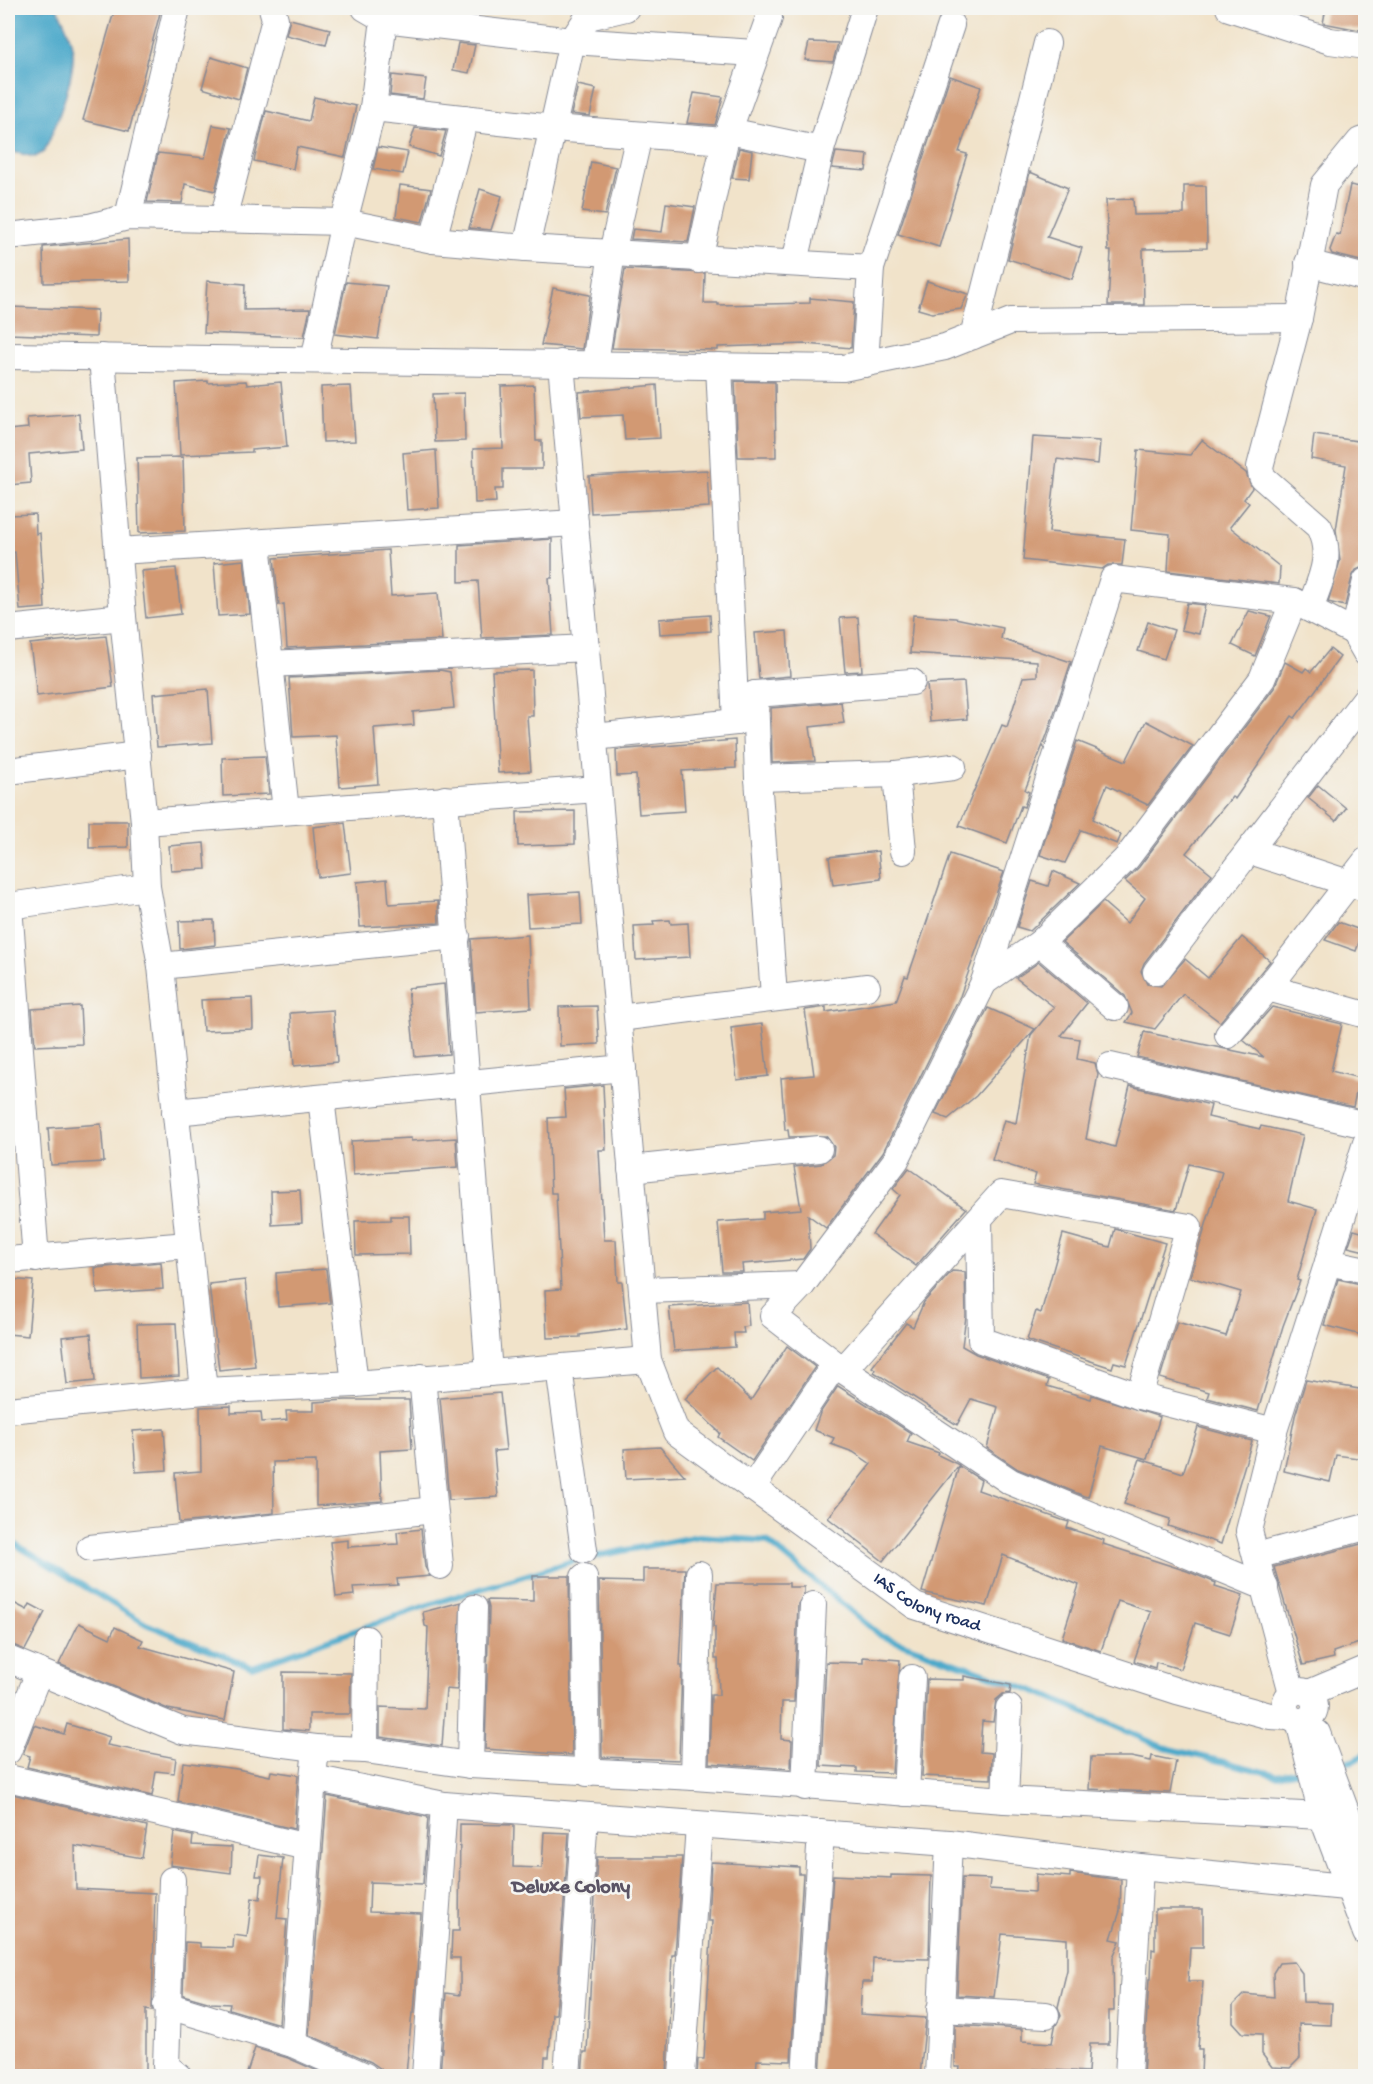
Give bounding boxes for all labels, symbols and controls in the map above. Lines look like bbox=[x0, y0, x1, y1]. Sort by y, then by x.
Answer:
street label: IAS Colony road bbox=[869, 1568, 985, 1638]
district label: Deluxe Colony bbox=[510, 1877, 630, 1900]

